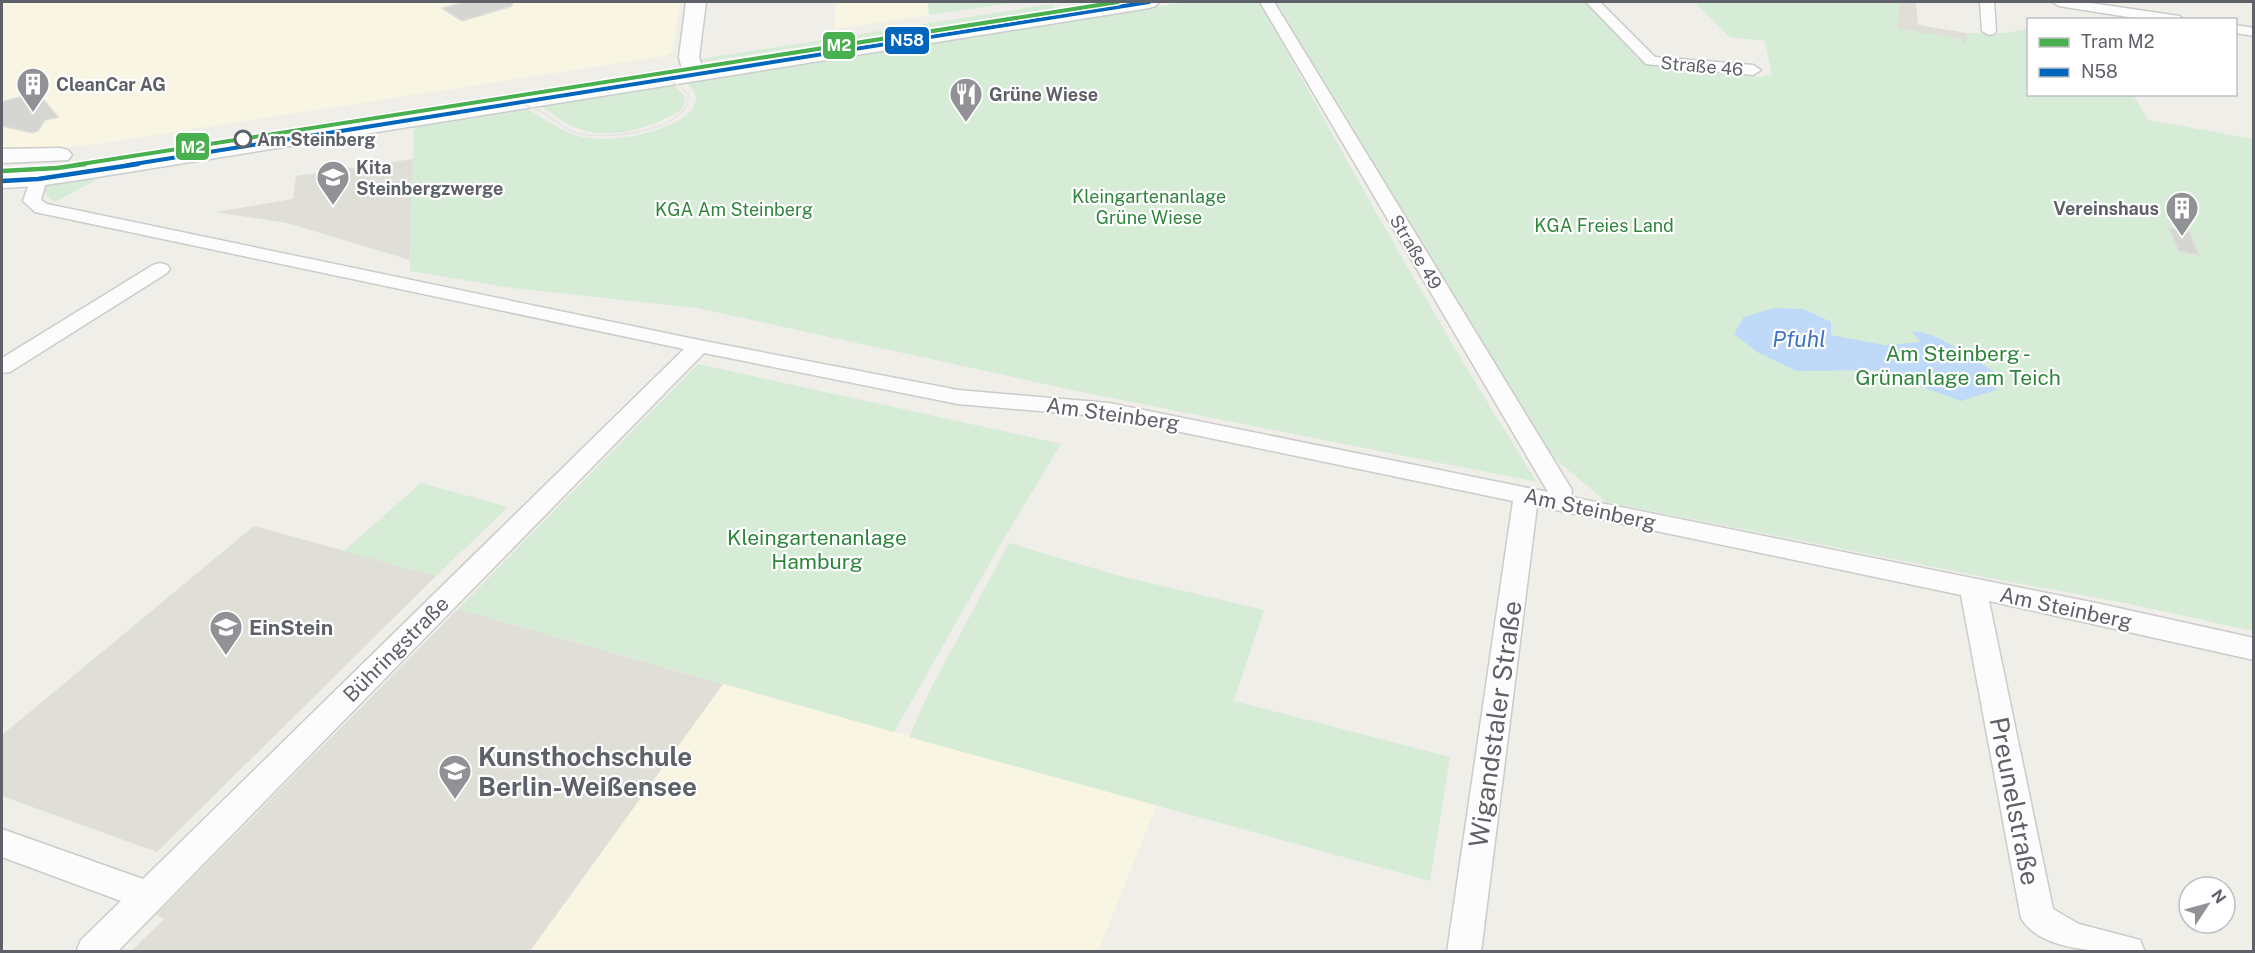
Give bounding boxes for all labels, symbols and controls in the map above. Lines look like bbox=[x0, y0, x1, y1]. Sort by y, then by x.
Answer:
legend bbox=[2027, 18, 2237, 96]
line badge: N58 bbox=[884, 26, 930, 55]
line badge: M2 bbox=[822, 31, 856, 60]
text: N58 bbox=[890, 31, 924, 50]
text: Tram M2 bbox=[2081, 31, 2154, 52]
text: M2 bbox=[827, 36, 851, 55]
street label: Straße 46 bbox=[1660, 52, 1744, 80]
text: N58 bbox=[2081, 61, 2118, 82]
building icon: CleanCar AG bbox=[15, 66, 51, 113]
place label: CleanCar AG bbox=[56, 74, 166, 95]
restaurant icon: Grüne Wiese bbox=[948, 76, 984, 123]
place label: Grüne Wiese bbox=[989, 84, 1098, 105]
place label: Am Steinberg bbox=[257, 129, 375, 150]
marker: Am Steinberg bbox=[234, 130, 252, 148]
line badge: M2 bbox=[175, 132, 210, 161]
text: M2 bbox=[181, 138, 205, 157]
place label: Kita Steinbergzwerge bbox=[356, 157, 503, 199]
school or university icon: Kita Steinbergzwerge bbox=[315, 159, 351, 206]
park label: Kleingartenanlage Grüne Wiese bbox=[1072, 186, 1226, 228]
building icon: Vereinshaus bbox=[2164, 190, 2200, 237]
place label: Vereinshaus bbox=[2053, 198, 2159, 219]
park label: KGA Am Steinberg bbox=[655, 199, 813, 220]
street label: Straße 49 bbox=[1386, 211, 1446, 293]
park label: KGA Freies Land bbox=[1534, 215, 1674, 236]
water label: Pfuhl bbox=[1772, 326, 1826, 352]
park label: Am Steinberg - Grünanlage am Teich bbox=[1855, 341, 2061, 390]
street label: Am Steinberg bbox=[1045, 392, 1181, 436]
street label: Am Steinberg bbox=[1522, 483, 1658, 535]
park label: Kleingartenanlage Hamburg bbox=[727, 525, 907, 574]
street label: Am Steinberg bbox=[1998, 582, 2134, 634]
street label: Bühringstraße bbox=[338, 591, 454, 707]
street label: Wigandstaler Straße bbox=[1462, 599, 1528, 849]
school or university icon: EinStein bbox=[208, 609, 244, 656]
place label: EinStein bbox=[249, 615, 333, 640]
street label: Preunelstraße bbox=[1983, 714, 2047, 888]
place label: Kunsthochschule Berlin-Weißensee bbox=[478, 741, 697, 802]
school or university icon: Kunsthochschule Berlin-Weißensee bbox=[437, 753, 473, 800]
north arrow bbox=[2177, 875, 2237, 935]
text: N bbox=[2207, 886, 2230, 907]

